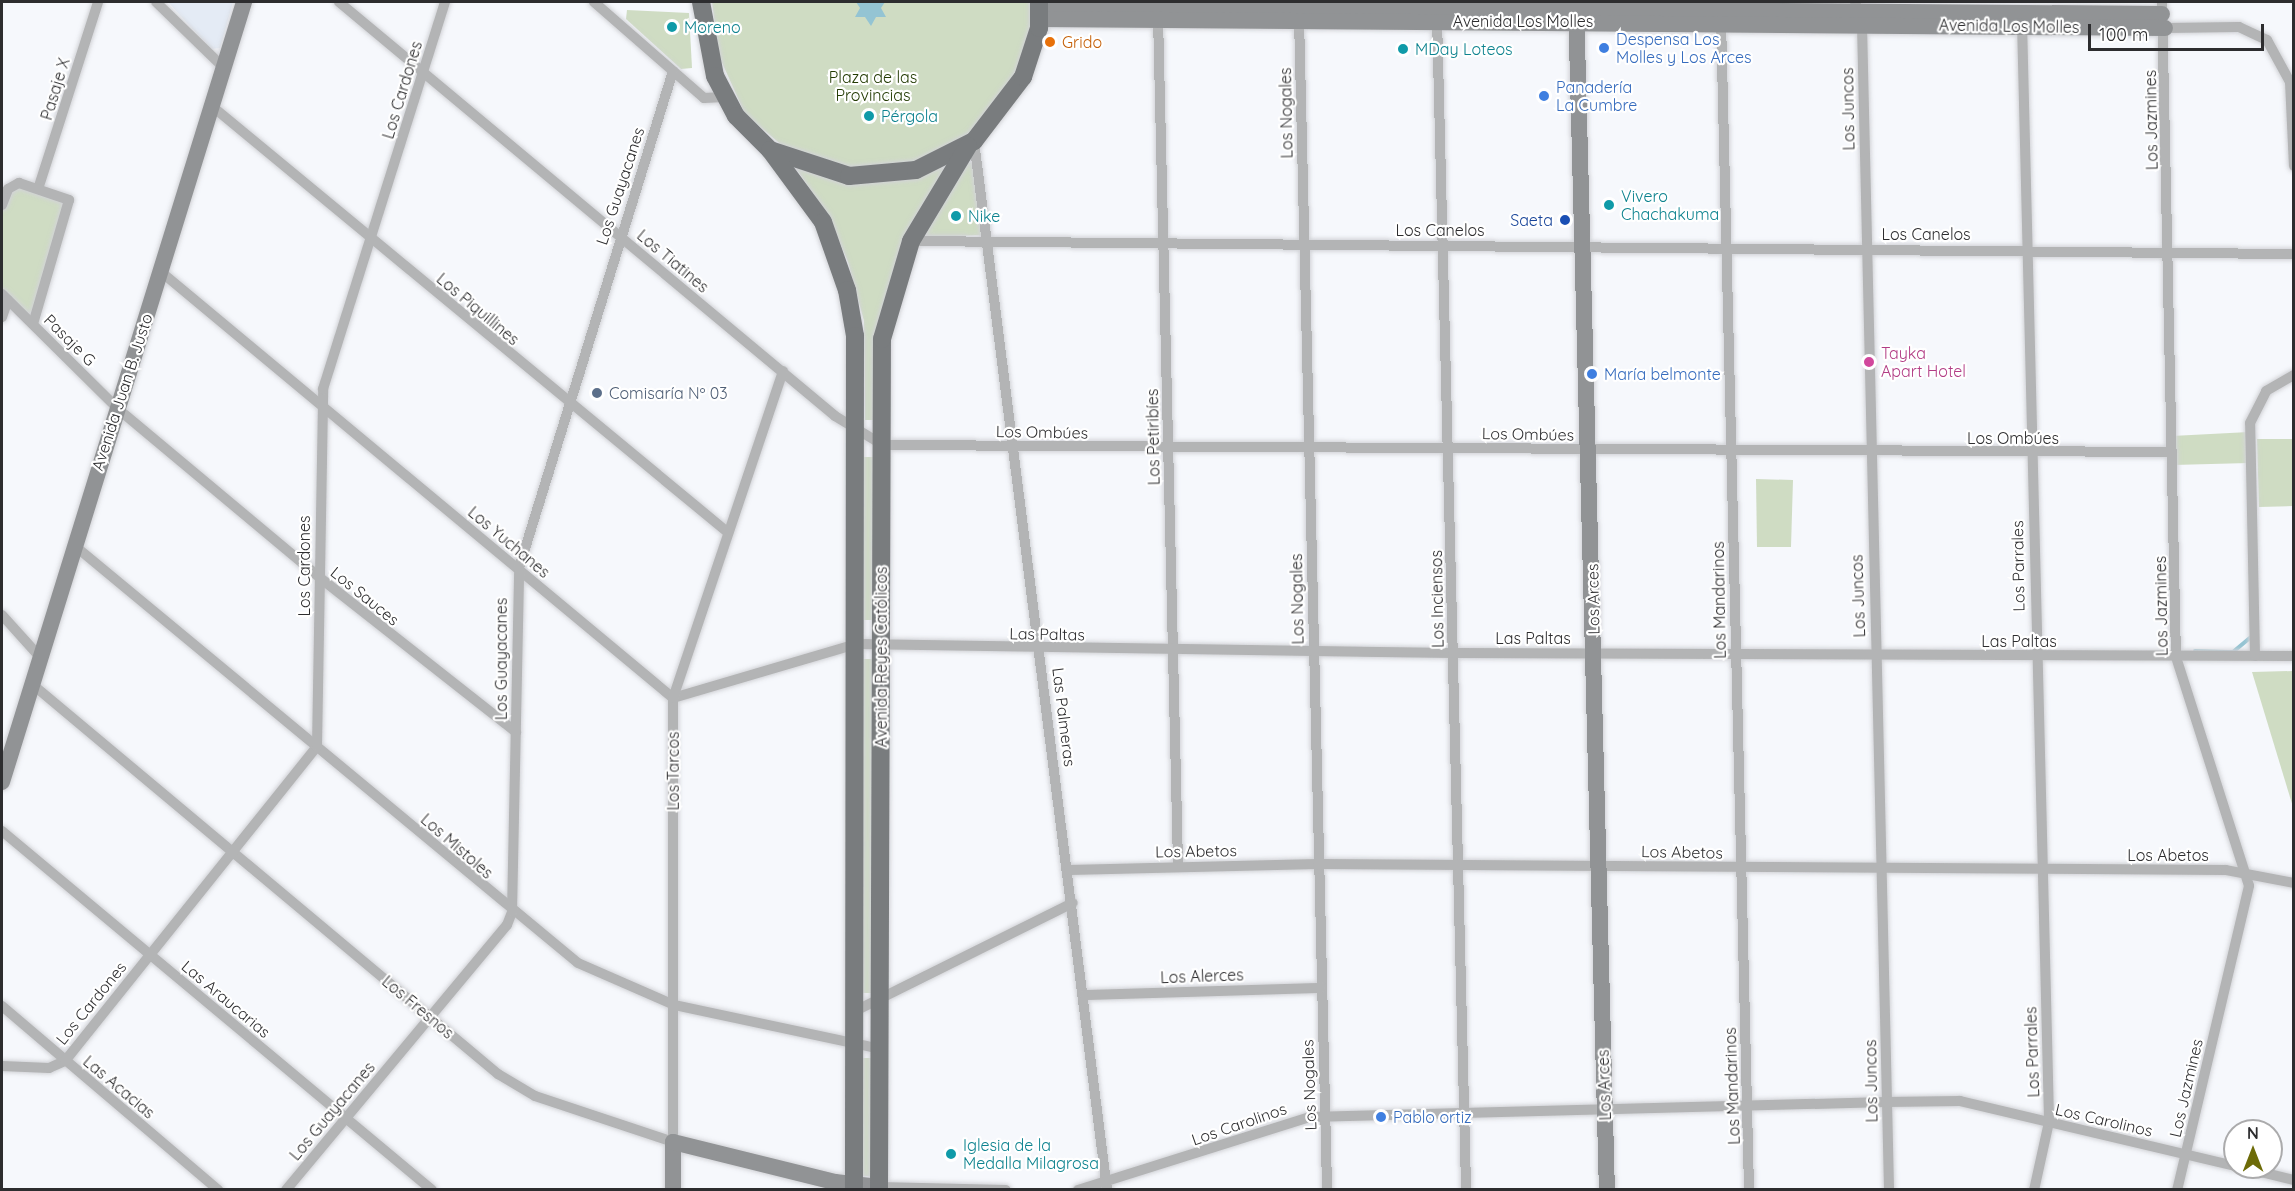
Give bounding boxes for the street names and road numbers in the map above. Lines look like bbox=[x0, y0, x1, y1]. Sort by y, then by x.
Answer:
street label: Avenida Los Molles bbox=[1453, 11, 1593, 31]
street label: Avenida Los Molles bbox=[1939, 15, 2079, 37]
street label: Los Cardones bbox=[378, 39, 426, 141]
street label: Pasaje X bbox=[36, 56, 74, 122]
street label: Los Nogales bbox=[1276, 67, 1296, 159]
street label: Los Juncos bbox=[1838, 67, 1858, 151]
street label: Los Jazmines bbox=[2141, 70, 2161, 170]
street label: Los Guayacanes bbox=[592, 125, 648, 247]
street label: Los Canelos bbox=[1395, 220, 1485, 240]
street label: Los Canelos bbox=[1881, 224, 1971, 244]
street label: Los Tiatines bbox=[633, 226, 713, 296]
street label: Los Piquillines bbox=[433, 269, 523, 349]
street label: Pasaje G bbox=[40, 310, 100, 370]
street label: Avenida Juan B. Justo bbox=[88, 311, 156, 473]
street label: Los Petiribíes bbox=[1143, 389, 1163, 485]
street label: Los Ombúes bbox=[996, 422, 1088, 442]
street label: Los Ombúes bbox=[1482, 424, 1574, 444]
street label: Los Ombúes bbox=[1967, 428, 2059, 448]
street label: Los Yuchanes bbox=[464, 502, 554, 582]
street label: Los Cardones bbox=[294, 515, 314, 617]
street label: Los Parrales bbox=[2008, 520, 2028, 612]
street label: Los Mandarinos bbox=[1708, 541, 1730, 659]
street label: Los Inciensos bbox=[1427, 550, 1447, 648]
street label: Los Nogales bbox=[1287, 553, 1307, 645]
street label: Los Juncos bbox=[1847, 554, 1869, 638]
street label: Los Jazmines bbox=[2151, 556, 2171, 656]
street label: Los Sauces bbox=[327, 563, 403, 629]
street label: Los Arces bbox=[1583, 563, 1603, 635]
street label: Avenida Reyes Católicos bbox=[871, 566, 891, 748]
street label: Los Guayacanes bbox=[491, 598, 511, 720]
street label: Las Paltas bbox=[1009, 624, 1085, 644]
street label: Las Paltas bbox=[1495, 628, 1571, 648]
street label: Las Paltas bbox=[1981, 631, 2057, 651]
street label: Las Palmeras bbox=[1048, 666, 1080, 768]
street label: Los Tarcos bbox=[663, 731, 683, 811]
street label: Los Mistoles bbox=[417, 809, 497, 883]
street label: Los Abetos bbox=[1155, 841, 1237, 861]
street label: Los Abetos bbox=[1641, 842, 1723, 862]
street label: Los Abetos bbox=[2127, 845, 2209, 865]
street label: Las Araucarias bbox=[178, 956, 274, 1042]
street label: Los Cardones bbox=[52, 958, 130, 1048]
street label: Los Alerces bbox=[1160, 965, 1244, 987]
street label: Los Fresnos bbox=[378, 971, 458, 1043]
street label: Los Parrales bbox=[2021, 1006, 2043, 1098]
street label: Los Mandarinos bbox=[1720, 1027, 1744, 1145]
street label: Los Jazmines bbox=[2165, 1037, 2207, 1139]
street label: Los Nogales bbox=[1298, 1039, 1320, 1131]
street label: Los Juncos bbox=[1861, 1039, 1881, 1123]
street label: Los Arces bbox=[1593, 1049, 1615, 1121]
street label: Las Acacias bbox=[79, 1052, 159, 1122]
street label: Los Guayacanes bbox=[285, 1058, 379, 1164]
street label: Los Carolinos bbox=[1189, 1099, 1289, 1149]
street label: Los Carolinos bbox=[2054, 1099, 2154, 1141]

